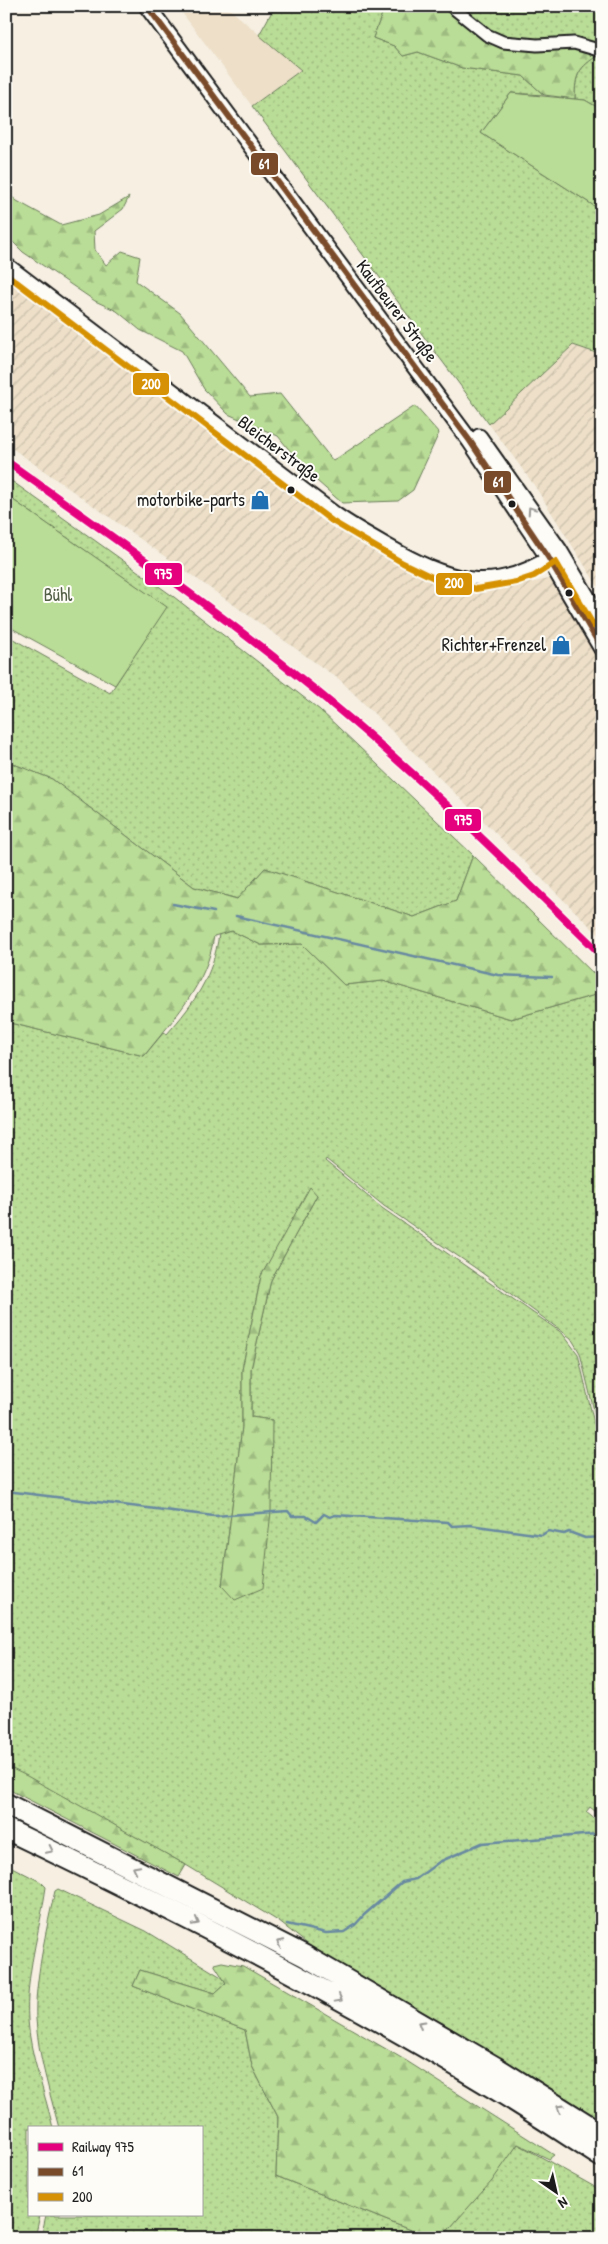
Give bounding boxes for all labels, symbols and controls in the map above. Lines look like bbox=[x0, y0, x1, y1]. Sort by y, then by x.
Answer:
line badge: 61 bbox=[250, 152, 279, 176]
text: 61 bbox=[259, 154, 269, 173]
street label: Kaufbeurer Straße bbox=[351, 254, 444, 367]
line badge: 200 bbox=[132, 372, 170, 396]
text: 200 bbox=[141, 374, 161, 393]
street label: Bleicherstraße bbox=[233, 409, 326, 488]
line badge: 61 bbox=[483, 470, 512, 494]
text: 61 bbox=[493, 472, 503, 491]
unlabelled marker bbox=[286, 485, 296, 495]
place label: motorbike-parts bbox=[137, 487, 245, 512]
shop icon: motorbike-parts bbox=[249, 489, 271, 511]
unlabelled marker bbox=[507, 499, 517, 509]
one-way arrow bbox=[528, 506, 537, 516]
line badge: 975 bbox=[144, 562, 183, 586]
text: 975 bbox=[154, 564, 172, 583]
line badge: 200 bbox=[435, 572, 473, 596]
text: 200 bbox=[444, 573, 464, 592]
park label: Bühl bbox=[44, 582, 73, 607]
unlabelled marker bbox=[564, 588, 574, 598]
place label: Richter+Frenzel bbox=[442, 632, 546, 657]
shop icon: Richter+Frenzel bbox=[550, 634, 572, 656]
line badge: 975 bbox=[444, 808, 482, 832]
text: 975 bbox=[454, 810, 472, 829]
one-way arrow bbox=[45, 1844, 54, 1854]
one-way arrow bbox=[132, 1865, 141, 1875]
one-way arrow bbox=[190, 1916, 199, 1926]
one-way arrow bbox=[277, 1939, 286, 1949]
one-way arrow bbox=[334, 1993, 343, 2003]
one-way arrow bbox=[418, 2020, 427, 2030]
one-way arrow bbox=[557, 2104, 566, 2114]
legend bbox=[28, 2126, 202, 2216]
text: Railway 975 bbox=[72, 2136, 135, 2157]
text: 61 bbox=[72, 2160, 83, 2181]
north arrow bbox=[530, 2166, 580, 2216]
text: 200 bbox=[72, 2186, 93, 2207]
text: N bbox=[555, 2193, 572, 2213]

